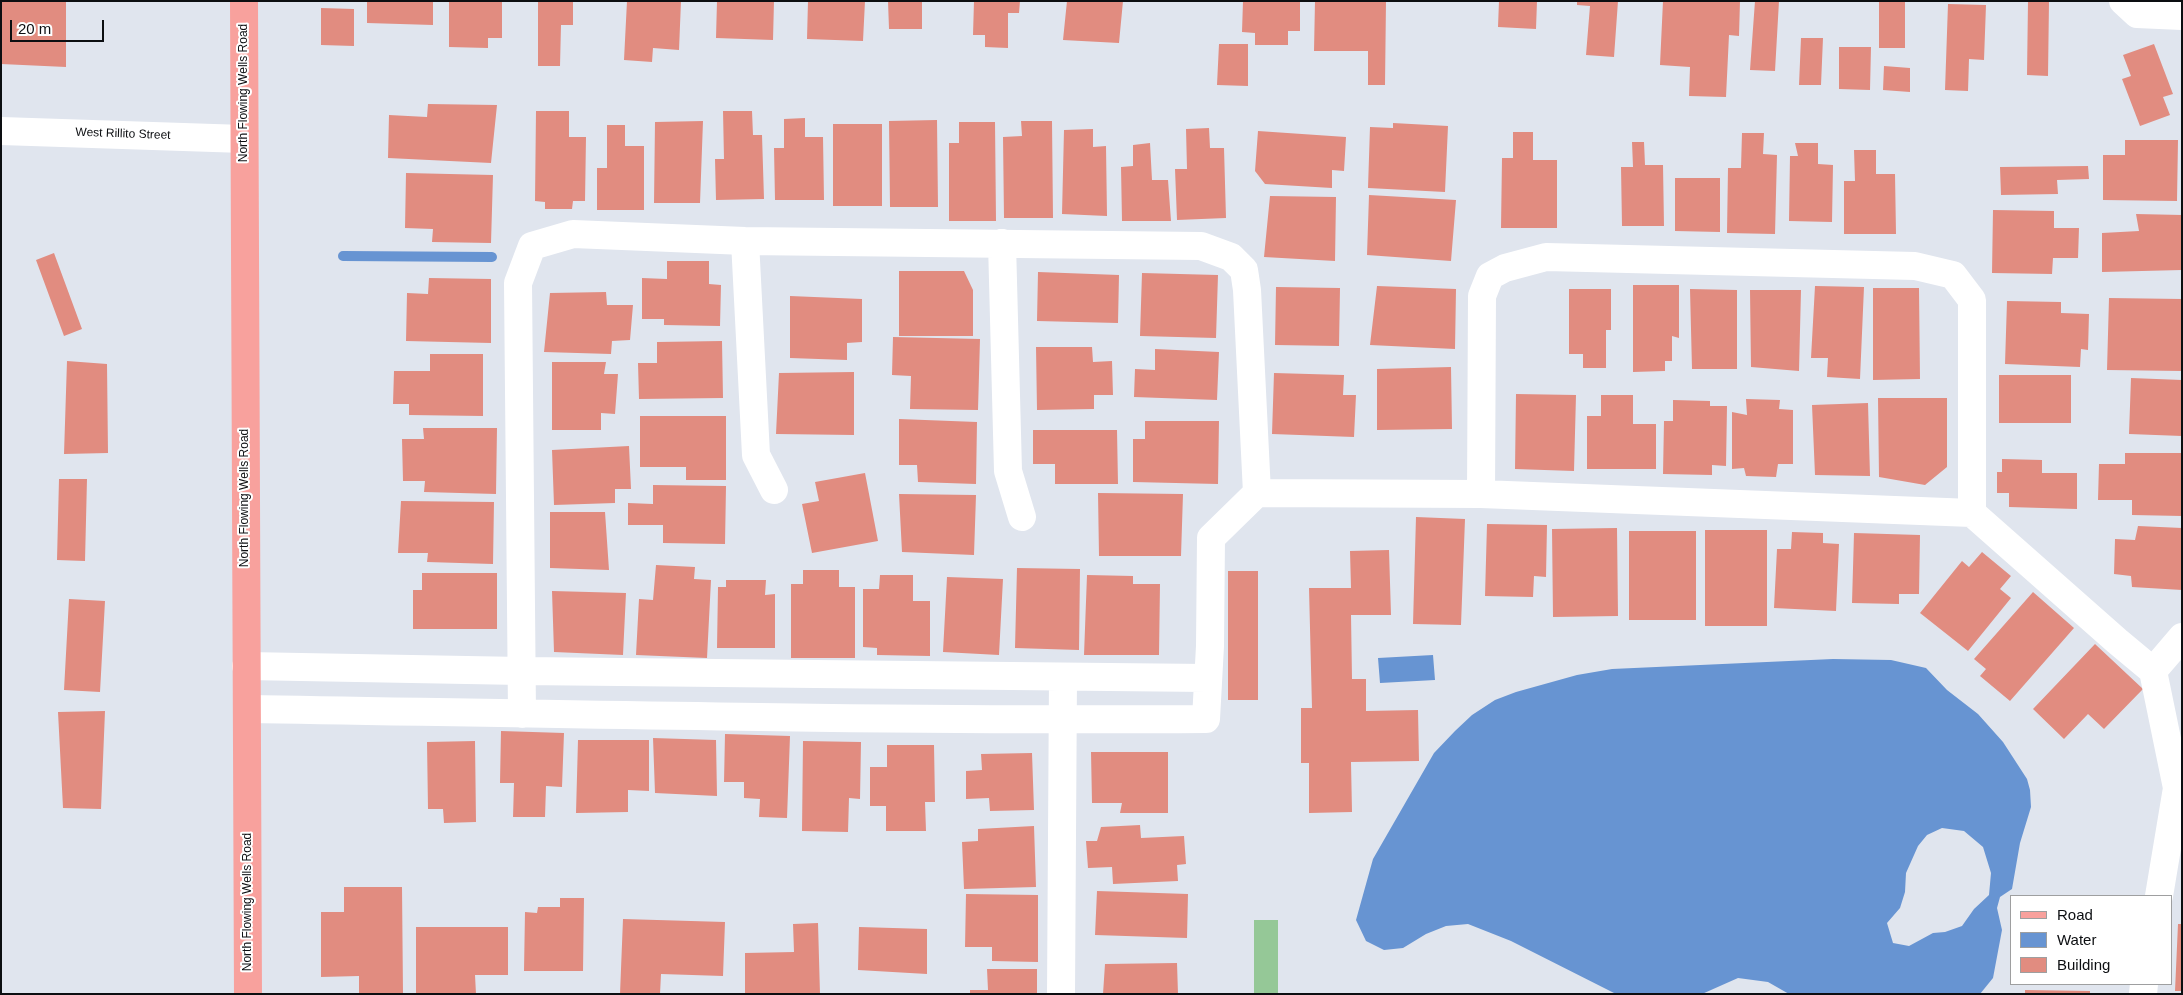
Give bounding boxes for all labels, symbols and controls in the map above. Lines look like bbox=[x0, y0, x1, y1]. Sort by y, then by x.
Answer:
scale bar bbox=[12, 10, 106, 42]
text: 20 m bbox=[18, 20, 51, 37]
street label: North Flowing Wells Road bbox=[237, 24, 251, 162]
street label: West Rillito Street bbox=[75, 125, 171, 143]
street label: North Flowing Wells Road bbox=[238, 429, 252, 567]
street label: North Flowing Wells Road bbox=[241, 833, 255, 971]
legend bbox=[2010, 895, 2173, 985]
text: Road bbox=[2057, 906, 2093, 923]
text: Water bbox=[2057, 931, 2096, 948]
text: Building bbox=[2057, 956, 2110, 973]

